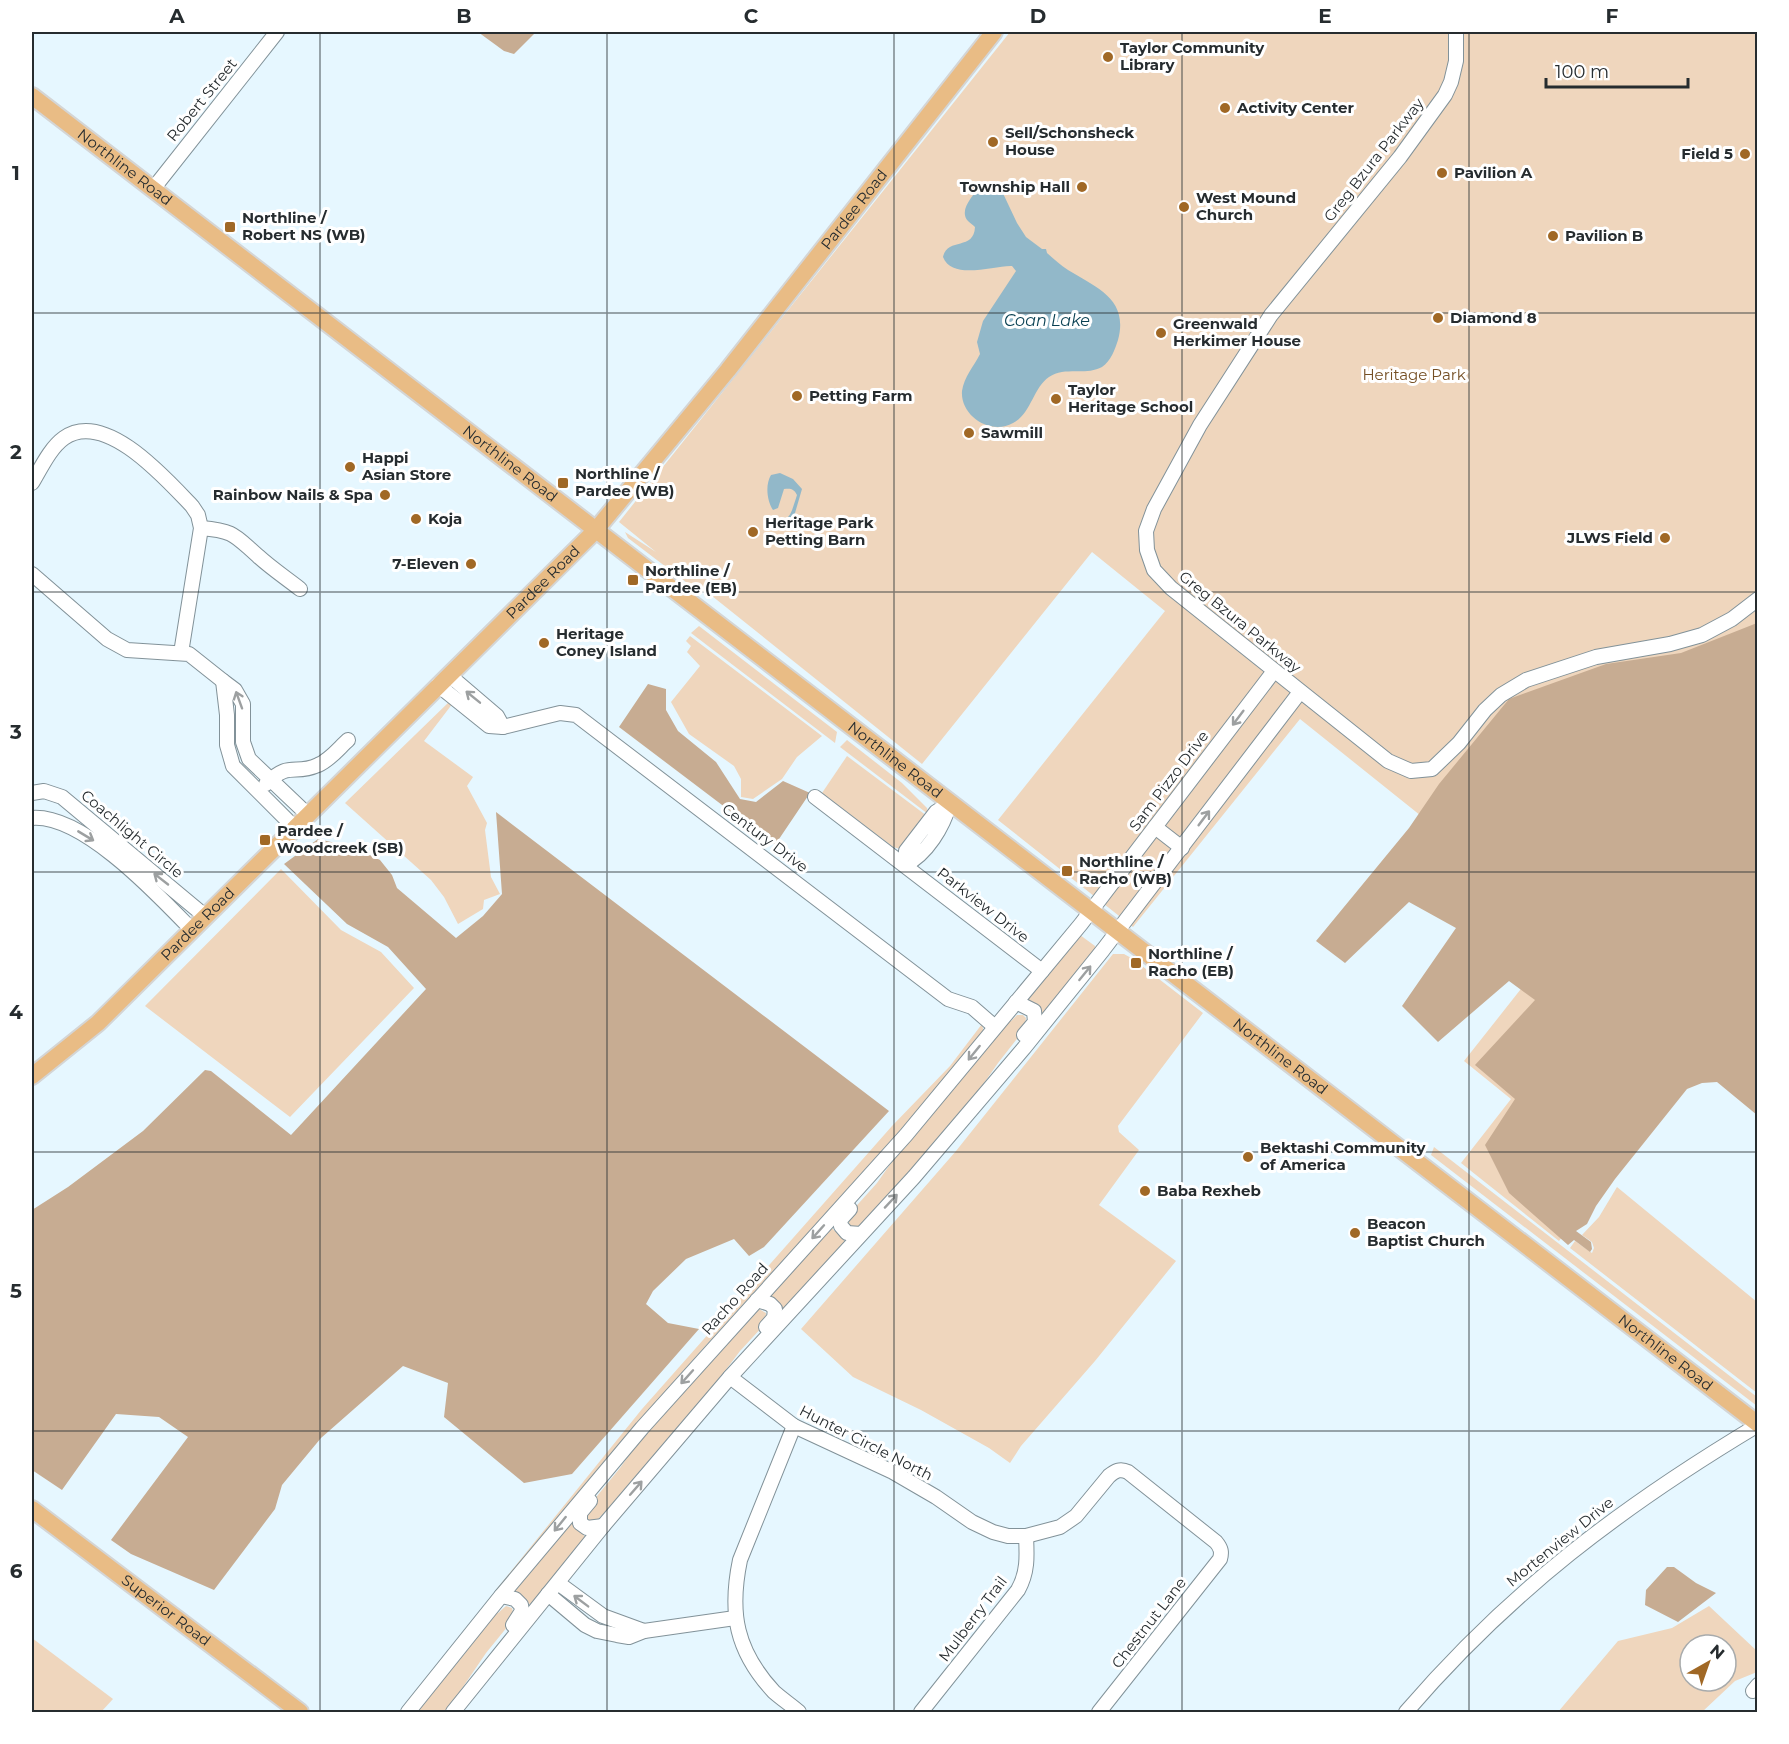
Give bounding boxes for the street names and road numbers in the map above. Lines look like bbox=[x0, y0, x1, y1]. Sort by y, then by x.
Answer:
street label: Robert Street bbox=[162, 54, 241, 145]
street label: Greg Bzura Parkway bbox=[1320, 94, 1428, 225]
street label: Northline Road bbox=[74, 124, 176, 209]
street label: Pardee Road bbox=[817, 165, 891, 253]
street label: Northline Road bbox=[459, 421, 561, 506]
street label: Pardee Road bbox=[502, 541, 584, 623]
street label: Greg Bzura Parkway bbox=[1176, 567, 1306, 677]
street label: Northline Road bbox=[844, 717, 947, 802]
street label: Sam Pizzo Drive bbox=[1125, 727, 1212, 835]
street label: Coachlight Circle bbox=[77, 785, 187, 882]
street label: Century Drive bbox=[718, 799, 812, 876]
street label: Parkview Drive bbox=[934, 863, 1033, 946]
street label: Pardee Road bbox=[156, 883, 238, 965]
street label: Northline Road bbox=[1229, 1014, 1332, 1099]
street label: Racho Road bbox=[697, 1259, 772, 1339]
street label: Northline Road bbox=[1615, 1310, 1717, 1395]
street label: Hunter Circle North bbox=[796, 1401, 936, 1484]
street label: Mortenview Drive bbox=[1502, 1493, 1617, 1591]
street label: Superior Road bbox=[118, 1570, 215, 1650]
street label: Mulberry Trail bbox=[934, 1572, 1011, 1665]
street label: Chestnut Lane bbox=[1107, 1573, 1190, 1672]

